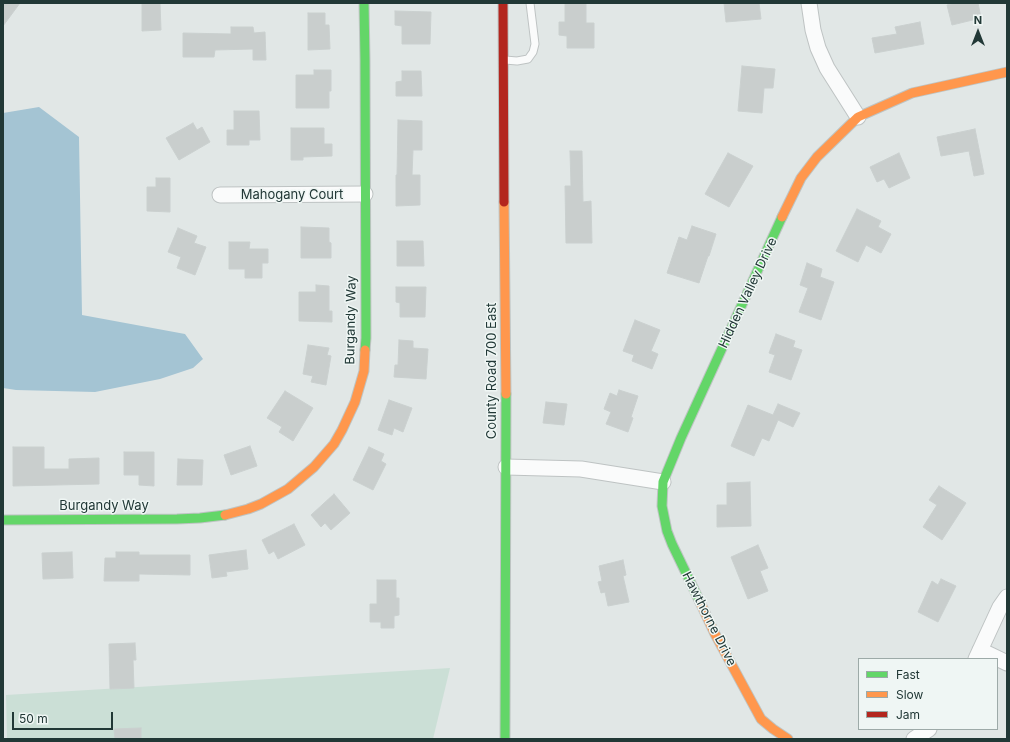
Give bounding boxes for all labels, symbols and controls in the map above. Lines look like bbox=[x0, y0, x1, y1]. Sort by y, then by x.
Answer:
north arrow bbox=[958, 12, 998, 52]
text: N bbox=[974, 13, 982, 27]
street label: Mahogany Court bbox=[241, 187, 343, 203]
street label: Hidden Valley Drive bbox=[716, 235, 780, 351]
street label: Burgandy Way bbox=[342, 275, 360, 365]
street label: County Road 700 East bbox=[484, 303, 500, 439]
street label: Burgandy Way bbox=[59, 498, 149, 514]
street label: Hawthorne Drive bbox=[679, 569, 739, 669]
legend bbox=[858, 658, 998, 730]
text: Fast bbox=[896, 667, 920, 682]
text: Slow bbox=[896, 687, 923, 702]
scale bar bbox=[14, 704, 115, 730]
text: Jam bbox=[896, 707, 920, 722]
text: 50 m bbox=[19, 711, 48, 726]

